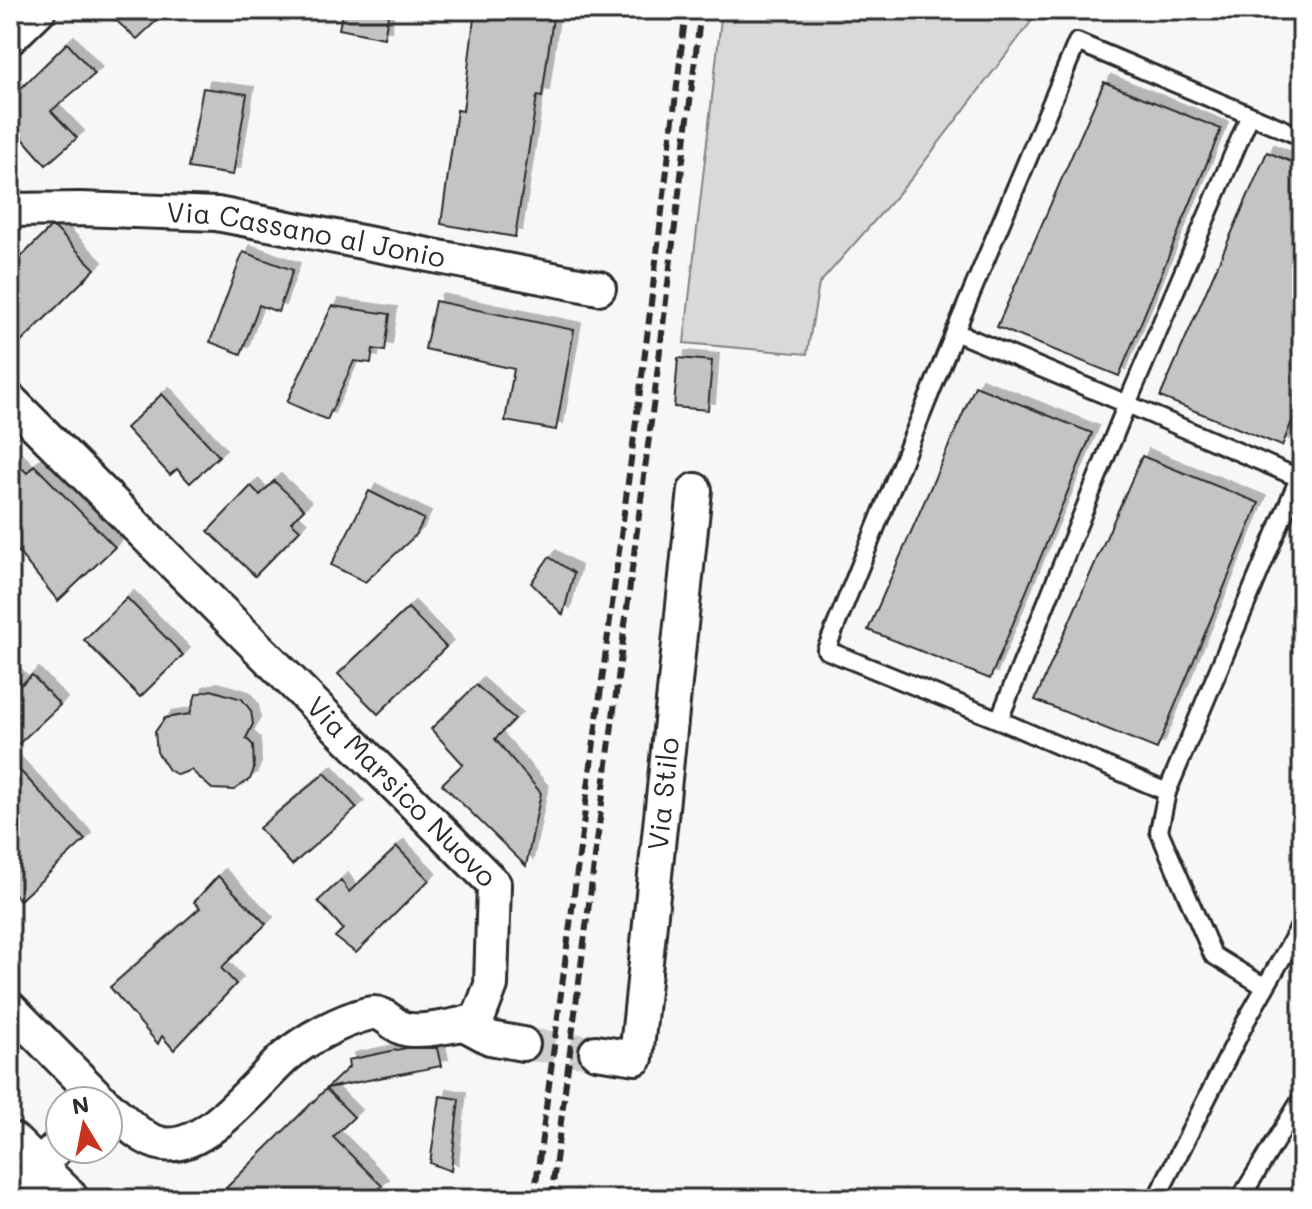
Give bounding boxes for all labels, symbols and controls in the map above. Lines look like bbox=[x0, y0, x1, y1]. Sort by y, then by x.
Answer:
street label: Via Cassano al Jonio bbox=[166, 193, 448, 275]
street label: Via Marsico Nuovo bbox=[300, 688, 505, 894]
street label: Via Stilo bbox=[639, 736, 686, 852]
north arrow bbox=[44, 1085, 124, 1165]
text: N bbox=[70, 1089, 91, 1121]

